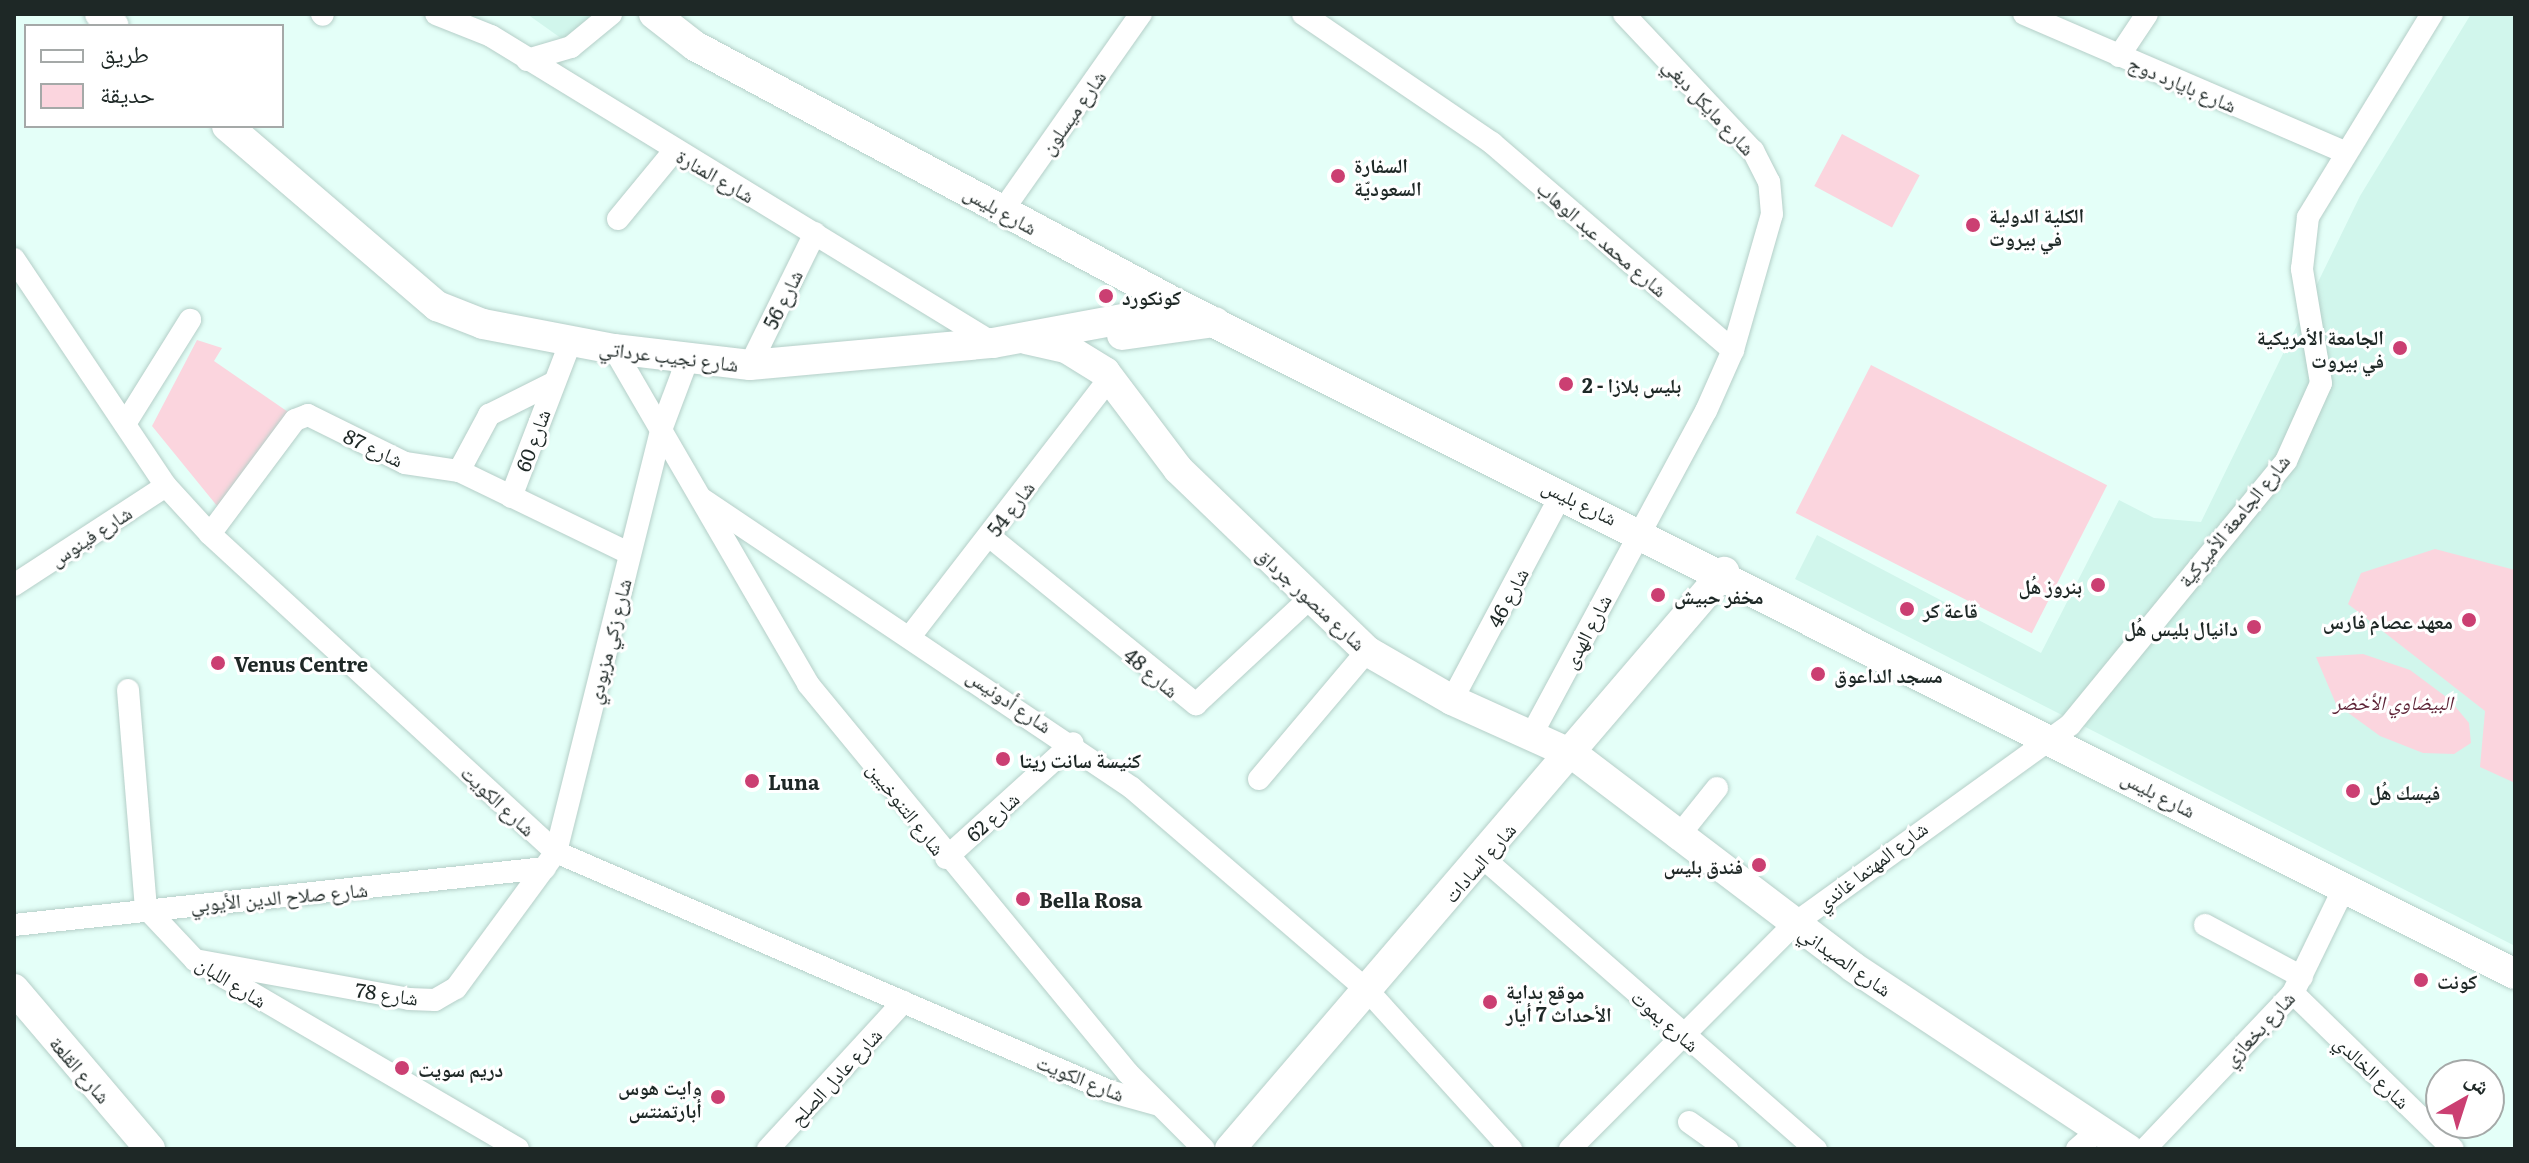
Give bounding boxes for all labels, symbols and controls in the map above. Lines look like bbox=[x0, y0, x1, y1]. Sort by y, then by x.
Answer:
legend bbox=[24, 24, 284, 128]
text: طريق bbox=[100, 35, 149, 70]
street label: شارع بايارد دوج bbox=[2125, 50, 2241, 116]
street label: شارع مايكل دبغي bbox=[1659, 53, 1761, 159]
street label: شارع ميسلون bbox=[1034, 65, 1110, 159]
text: حديقة bbox=[100, 75, 155, 110]
street label: شارع المنارة bbox=[673, 143, 759, 207]
place label: السفارة السعوديّة bbox=[1354, 152, 1422, 199]
marker: السفارة السعوديّة bbox=[1329, 167, 1347, 185]
street label: شارع محمد عبد الوهاب bbox=[1533, 175, 1673, 301]
street label: شارع بليس bbox=[960, 179, 1042, 239]
place label: الكلية الدولية في بيروت bbox=[1989, 202, 2084, 249]
marker: الكلية الدولية في بيروت bbox=[1964, 216, 1982, 234]
street label: شارع 56 bbox=[757, 265, 807, 333]
place label: كونكورد bbox=[1122, 284, 1181, 308]
marker: كونكورد bbox=[1097, 287, 1115, 305]
place label: الجامعة الأمريكية في بيروت bbox=[2257, 324, 2384, 371]
street label: شارع نجيب عرداتي bbox=[598, 335, 740, 375]
marker: الجامعة الأمريكية في بيروت bbox=[2391, 339, 2409, 357]
place label: 2 - بليس بلازا bbox=[1582, 372, 1681, 396]
marker: 2 - بليس بلازا bbox=[1557, 375, 1575, 393]
street label: شارع 60 bbox=[510, 406, 554, 474]
street label: شارع 87 bbox=[340, 423, 408, 471]
street label: شارع الجامعة الأميركية bbox=[2172, 449, 2294, 591]
street label: شارع بليس bbox=[1539, 473, 1621, 529]
street label: شارع 54 bbox=[981, 476, 1039, 540]
street label: شارع فينوس bbox=[44, 500, 136, 570]
street label: شارع منصور جرداق bbox=[1252, 541, 1372, 655]
street label: شارع 46 bbox=[1481, 563, 1533, 631]
place label: بنروز هُل bbox=[2019, 573, 2082, 597]
street label: شارع زكي مزبودي bbox=[581, 576, 635, 706]
marker: بنروز هُل bbox=[2089, 576, 2107, 594]
place label: مخفر حبيش bbox=[1674, 583, 1764, 607]
marker: مخفر حبيش bbox=[1649, 586, 1667, 604]
street label: شارع الهدى bbox=[1557, 590, 1615, 672]
place label: قاعة كر bbox=[1923, 597, 1978, 621]
marker: قاعة كر bbox=[1898, 600, 1916, 618]
place label: معهد عصام فارس bbox=[2323, 608, 2453, 632]
marker: معهد عصام فارس bbox=[2460, 611, 2478, 629]
place label: دانيال بليس هُل bbox=[2124, 615, 2238, 639]
marker: دانيال بليس هُل bbox=[2245, 618, 2263, 636]
street label: شارع 48 bbox=[1120, 642, 1184, 702]
place label: Venus Centre bbox=[234, 651, 368, 675]
marker: Venus Centre bbox=[209, 654, 227, 672]
place label: مسجد الداعوق bbox=[1834, 662, 1943, 686]
street label: شارع أدونيس bbox=[963, 663, 1057, 737]
marker: مسجد الداعوق bbox=[1809, 665, 1827, 683]
park label: البيضاوي الأخضر bbox=[2333, 689, 2453, 713]
place label: كنيسة سانت ريتا bbox=[1019, 747, 1141, 771]
marker: كنيسة سانت ريتا bbox=[994, 750, 1012, 768]
street label: شارع التنوخيين bbox=[863, 756, 951, 860]
street label: شارع الكويت bbox=[457, 760, 541, 840]
street label: شارع بليس bbox=[2118, 764, 2200, 822]
place label: Luna bbox=[768, 769, 820, 793]
marker: Luna bbox=[743, 772, 761, 790]
place label: فيسك هُل bbox=[2369, 779, 2440, 803]
marker: فيسك هُل bbox=[2344, 782, 2362, 800]
street label: شارع 62 bbox=[961, 786, 1023, 846]
street label: شارع المهتما غاندي bbox=[1810, 815, 1932, 915]
street label: شارع السادات bbox=[1438, 817, 1520, 907]
place label: فندق بليس bbox=[1664, 853, 1743, 877]
marker: فندق بليس bbox=[1750, 856, 1768, 874]
street label: شارع صلاح الدين الأيوبي bbox=[189, 876, 369, 916]
place label: Bella Rosa bbox=[1039, 887, 1142, 911]
marker: Bella Rosa bbox=[1014, 890, 1032, 908]
street label: شارع الصيداني bbox=[1795, 919, 1897, 1001]
street label: شارع اللبان bbox=[192, 950, 272, 1012]
place label: كونت bbox=[2437, 968, 2477, 992]
marker: كونت bbox=[2412, 971, 2430, 989]
street label: شارع 78 bbox=[354, 977, 420, 1009]
place label: موقع بداية الأحداث 7 أيار bbox=[1506, 978, 1612, 1025]
street label: شارع يموت bbox=[1627, 984, 1705, 1056]
street label: شارع بخعازي bbox=[2217, 985, 2299, 1071]
marker: موقع بداية الأحداث 7 أيار bbox=[1481, 993, 1499, 1011]
street label: شارع عادل الصلح bbox=[784, 1022, 886, 1130]
street label: شارع الخالدي bbox=[2330, 1029, 2416, 1113]
street label: شارع القلعة bbox=[45, 1031, 117, 1107]
street label: شارع الكويت bbox=[1034, 1048, 1128, 1106]
place label: دريم سويت bbox=[418, 1056, 503, 1080]
marker: دريم سويت bbox=[393, 1059, 411, 1077]
north arrow bbox=[2425, 1059, 2505, 1139]
text: ش bbox=[2460, 1061, 2499, 1102]
place label: وايت هوس أبارتمنتس bbox=[618, 1074, 702, 1121]
marker: وايت هوس أبارتمنتس bbox=[709, 1088, 727, 1106]

